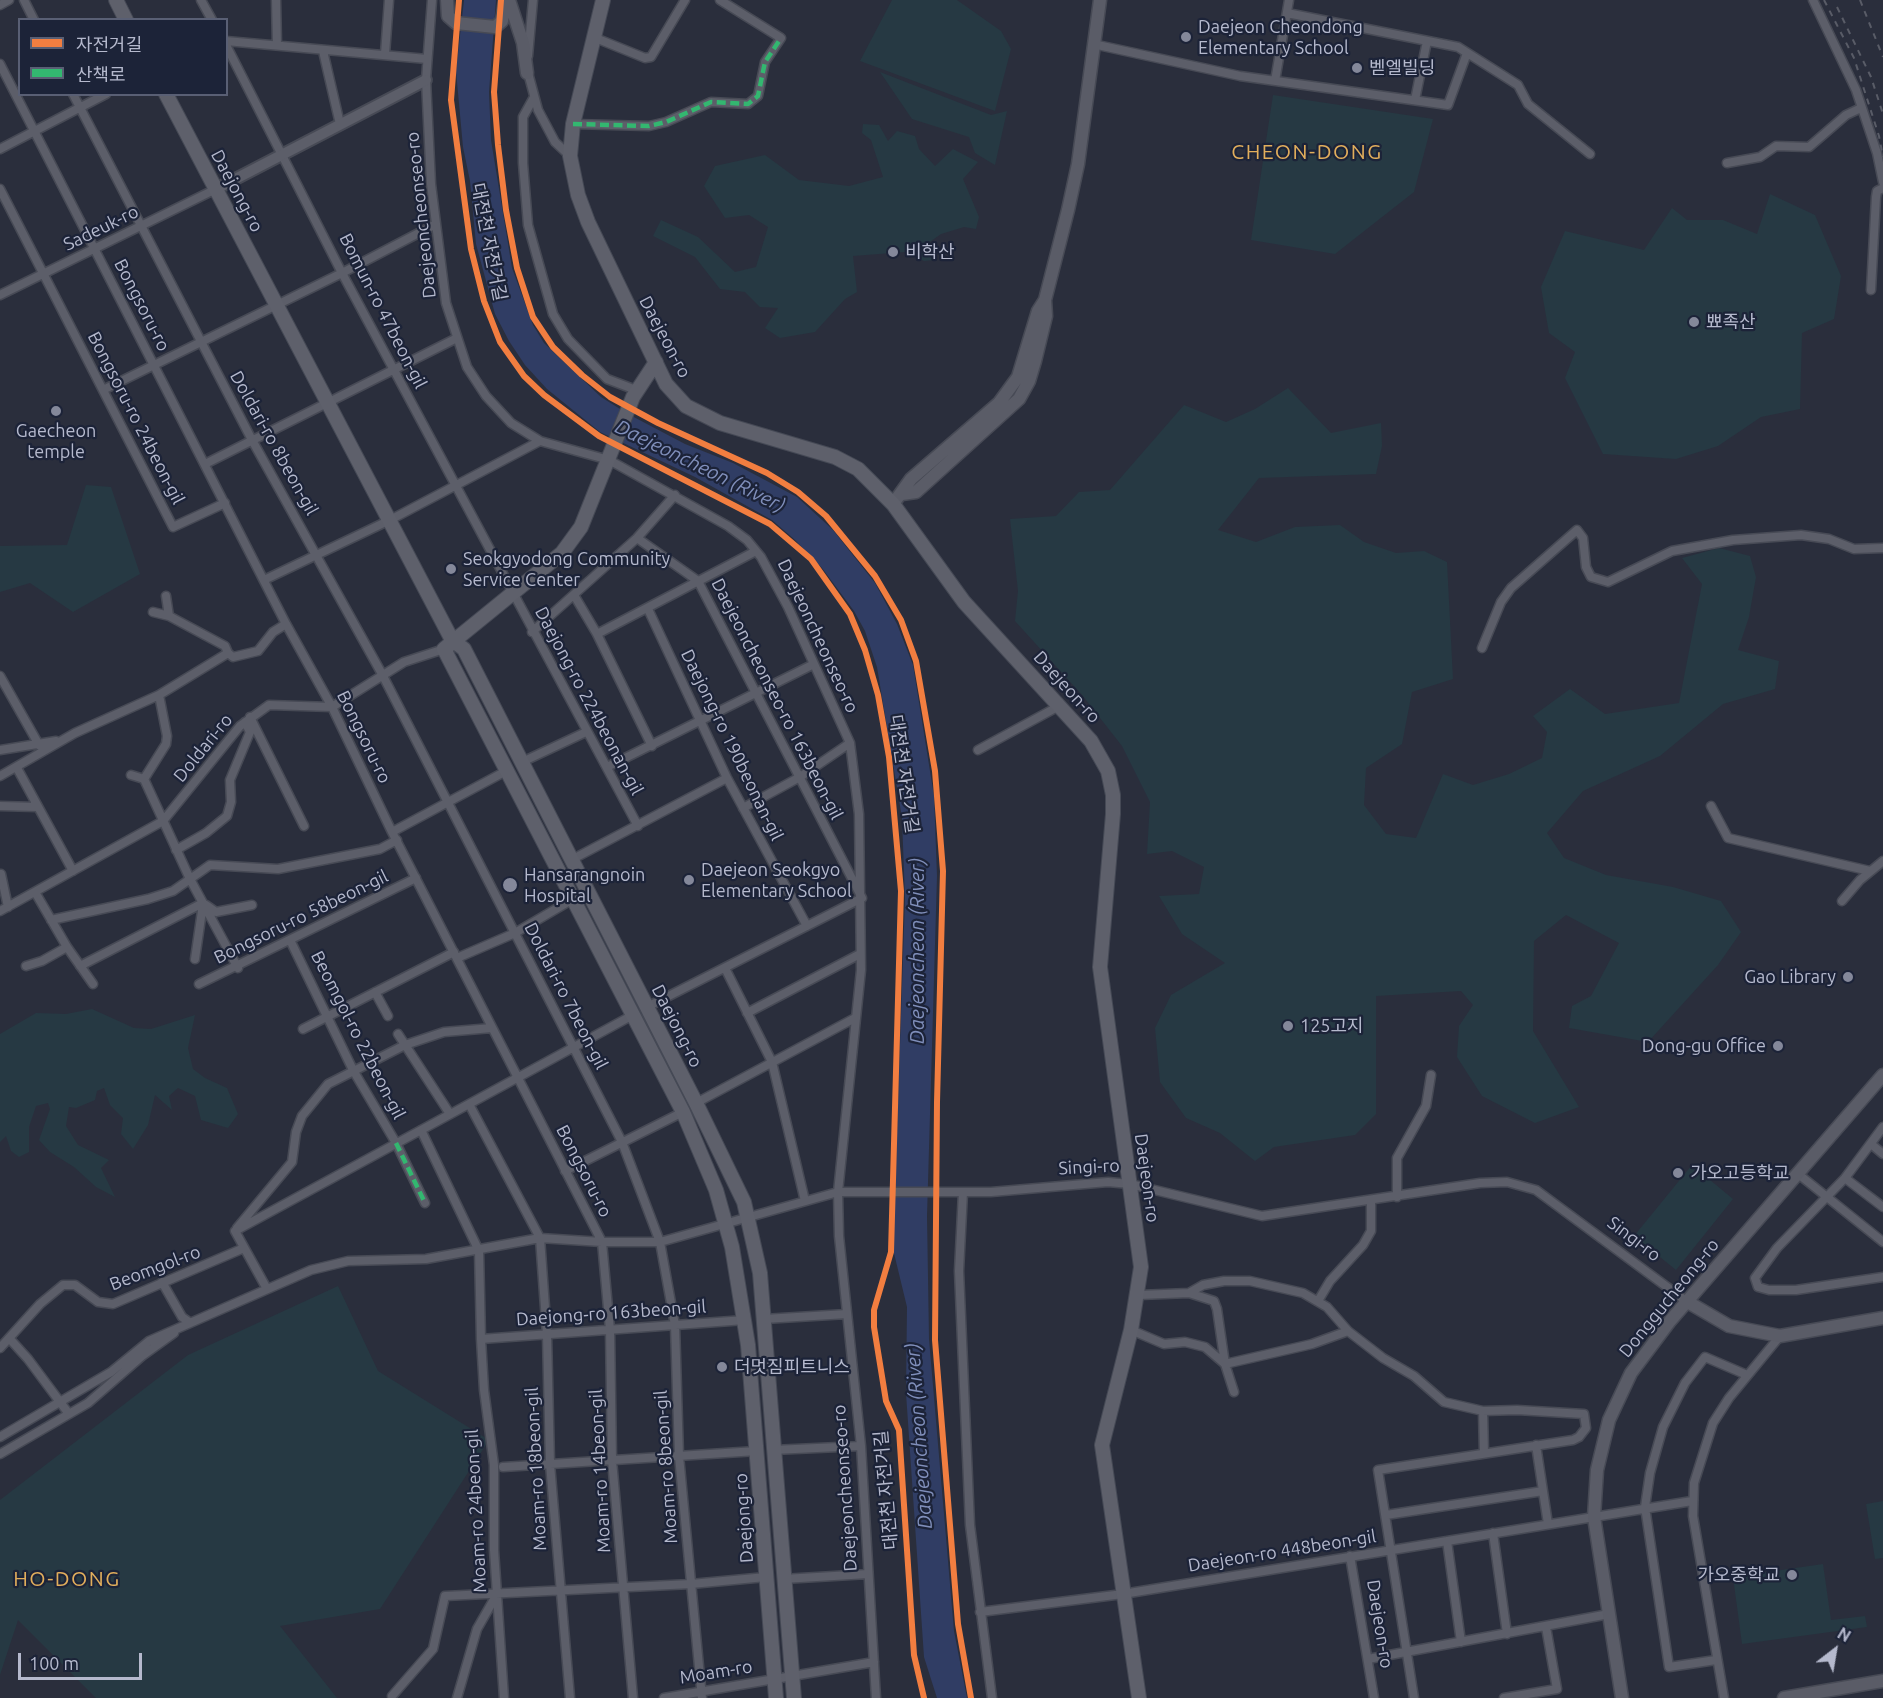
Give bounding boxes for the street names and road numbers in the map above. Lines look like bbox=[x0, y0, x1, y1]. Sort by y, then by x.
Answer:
street label: Daejeoncheonseo-ro bbox=[402, 131, 440, 299]
street label: Daejong-ro bbox=[206, 146, 268, 236]
street label: 대전천 자전거길 bbox=[467, 181, 511, 303]
street label: Sadeuk-ro bbox=[60, 201, 142, 255]
street label: Bomun-ro 47beon-gil bbox=[335, 230, 431, 392]
street label: Bongsoru-ro bbox=[110, 255, 174, 355]
street label: Daejeon-ro bbox=[634, 292, 696, 382]
street label: Bongsoru-ro 24beon-gil bbox=[83, 328, 189, 508]
street label: Doldari-ro 8beon-gil bbox=[225, 367, 323, 519]
street label: Daejeoncheonseo-ro bbox=[773, 556, 863, 716]
street label: Daejeoncheonseo-ro 163beon-gil bbox=[707, 575, 847, 823]
street label: Daejong-ro 224beonan-gil bbox=[530, 603, 648, 799]
street label: Daejong-ro 190beonan-gil bbox=[676, 646, 788, 844]
street label: Daejeon-ro bbox=[1029, 646, 1105, 728]
street label: Bongsoru-ro bbox=[332, 687, 396, 787]
street label: Doldari-ro bbox=[169, 710, 237, 786]
street label: 대전천 자전거길 bbox=[885, 713, 923, 835]
street label: Bongsoru-ro 58beon-gil bbox=[210, 865, 392, 969]
street label: Doldari-ro 7beon-gil bbox=[520, 919, 612, 1073]
street label: Beomgol-ro 22beon-gil bbox=[306, 947, 410, 1123]
street label: Daejong-ro bbox=[647, 981, 707, 1071]
street label: Bongsoru-ro bbox=[552, 1121, 616, 1221]
street label: Daejeon-ro bbox=[1130, 1132, 1164, 1224]
street label: Singi-ro bbox=[1058, 1155, 1120, 1179]
street label: Singi-ro bbox=[1603, 1212, 1665, 1266]
street label: Donggucheong-ro bbox=[1614, 1234, 1724, 1362]
street label: Beomgol-ro bbox=[107, 1241, 203, 1295]
street label: Daejong-ro 163beon-gil bbox=[515, 1296, 707, 1330]
street label: Moam-ro 18beon-gil bbox=[521, 1387, 551, 1551]
street label: Moam-ro 14beon-gil bbox=[585, 1389, 615, 1553]
street label: Moam-ro 8beon-gil bbox=[650, 1390, 682, 1544]
street label: Daejeoncheonseo-ro bbox=[828, 1404, 862, 1572]
street label: Moam-ro 24beon-gil bbox=[461, 1429, 491, 1593]
street label: 대전천 자전거길 bbox=[870, 1429, 902, 1551]
street label: Daejong-ro bbox=[730, 1472, 758, 1564]
street label: Daejeon-ro 448beon-gil bbox=[1186, 1525, 1378, 1577]
street label: Daejeon-ro bbox=[1362, 1578, 1398, 1670]
street label: Moam-ro bbox=[678, 1656, 754, 1688]

